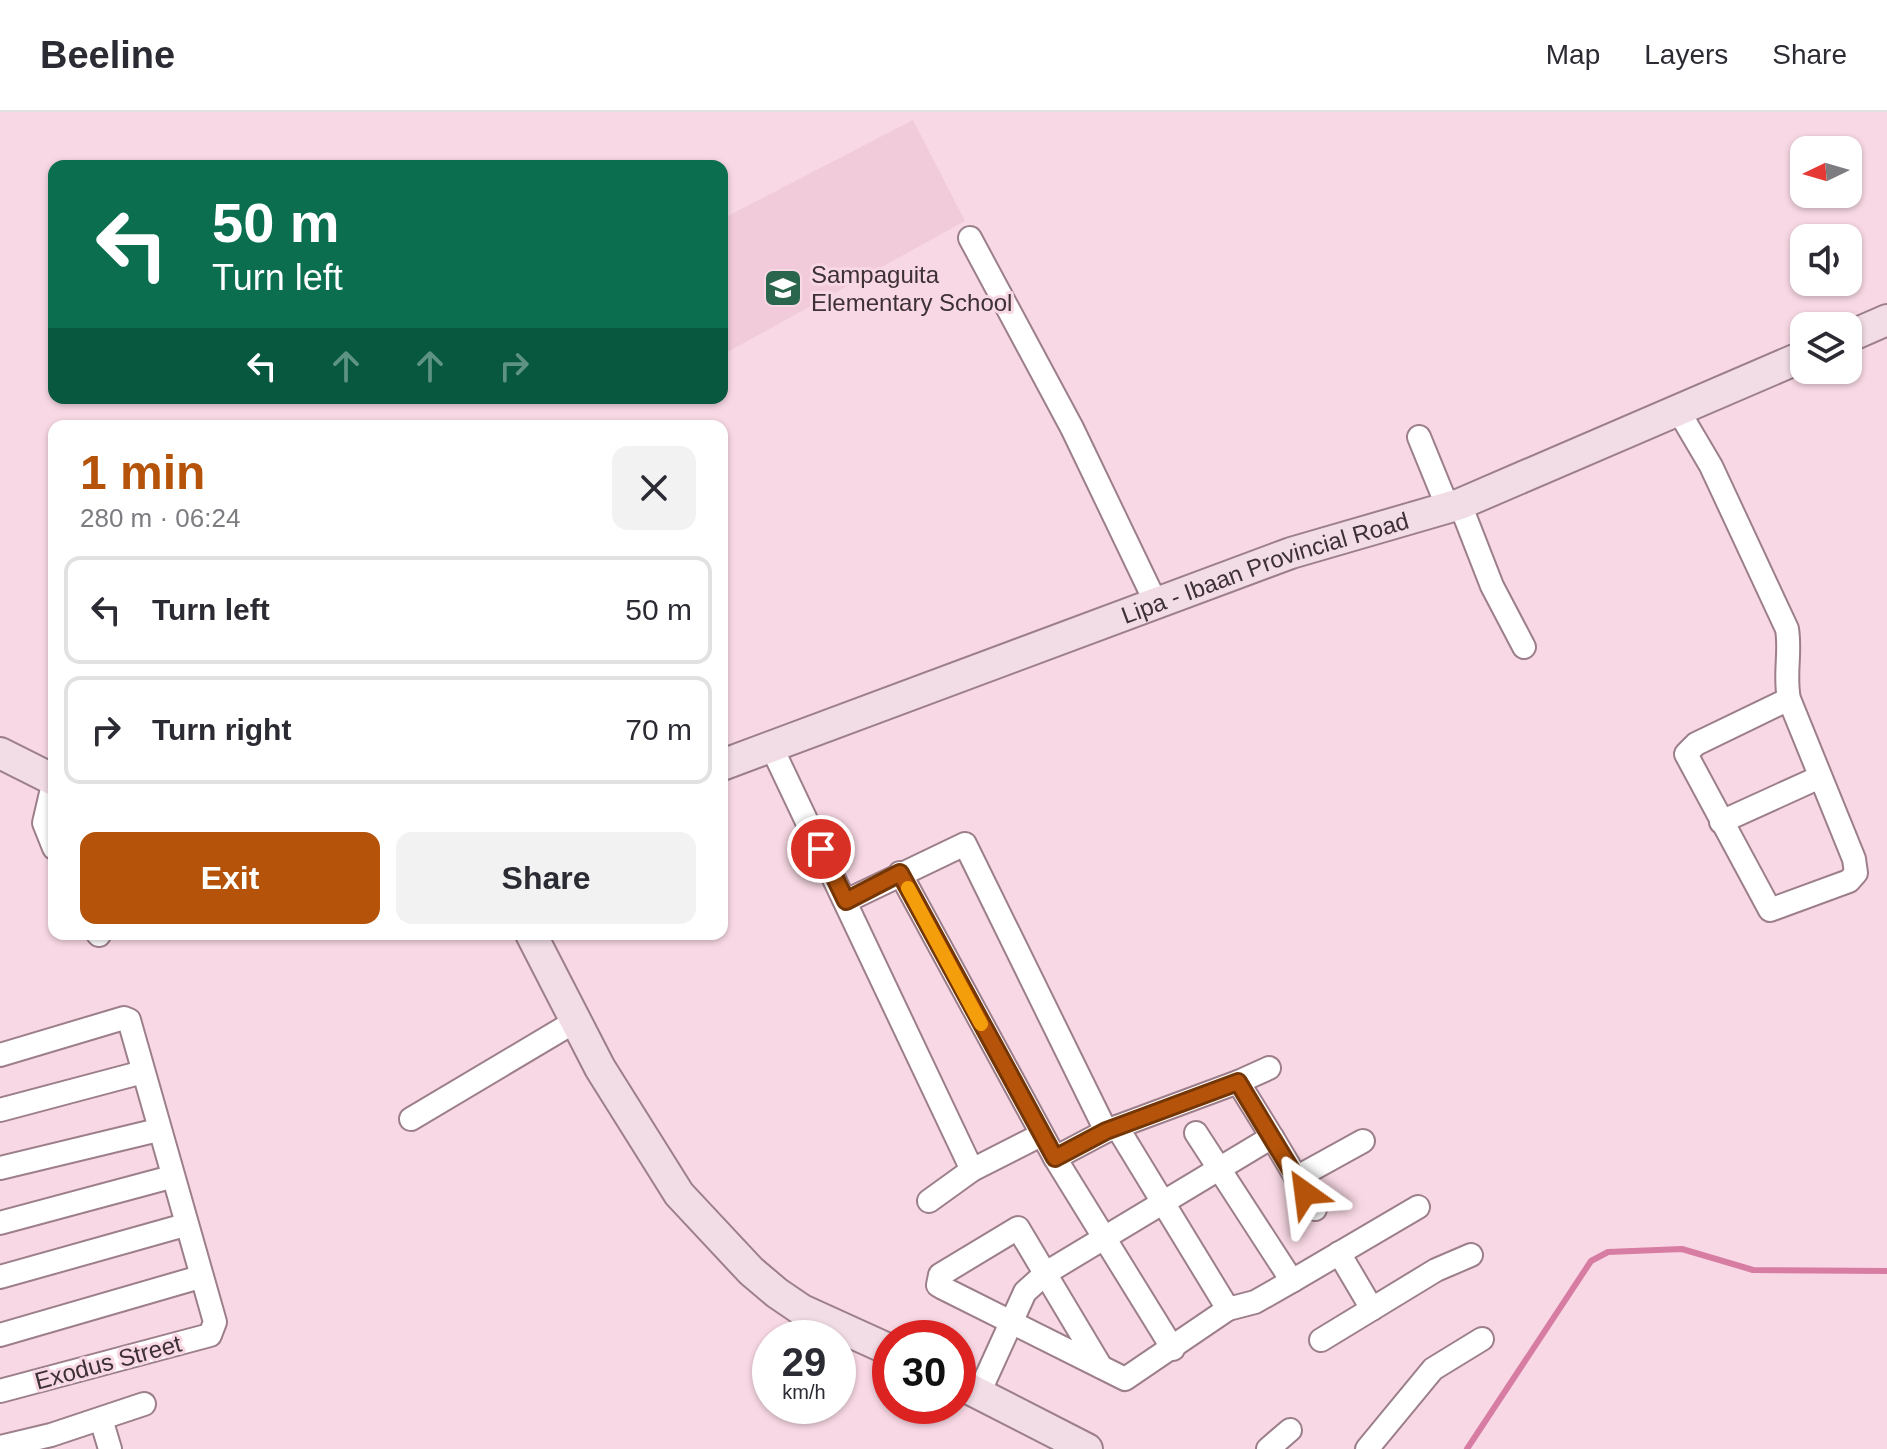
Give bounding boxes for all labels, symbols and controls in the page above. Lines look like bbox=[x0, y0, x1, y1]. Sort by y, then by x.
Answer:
text: Beeline bbox=[40, 34, 175, 76]
text: Map bbox=[1546, 39, 1600, 70]
text: Layers bbox=[1644, 39, 1728, 70]
text: Share bbox=[1772, 39, 1847, 70]
north arrow bbox=[1790, 136, 1862, 208]
map controls bbox=[1790, 136, 1862, 384]
text: 50 m bbox=[212, 191, 340, 254]
icon: left bbox=[80, 192, 184, 296]
button: sound bbox=[1790, 224, 1862, 296]
text: Turn left bbox=[212, 257, 343, 298]
place label: Sampaguita Elementary School bbox=[811, 261, 1012, 316]
school or university icon: Sampaguita Elementary School bbox=[762, 267, 804, 309]
button: layers bbox=[1790, 312, 1862, 384]
icon: left bbox=[240, 344, 284, 388]
icon: ahead bbox=[324, 344, 368, 388]
icon: ahead bbox=[408, 344, 452, 388]
icon: right bbox=[492, 344, 536, 388]
text: 1 min bbox=[80, 446, 205, 499]
button: close bbox=[612, 446, 696, 530]
text: 280 m · 06:24 bbox=[80, 503, 240, 533]
street label: Lipa - Ibaan Provincial Road bbox=[1118, 506, 1412, 629]
icon: left bbox=[84, 588, 128, 632]
text: Turn left bbox=[152, 593, 270, 626]
text: 50 m bbox=[625, 593, 692, 626]
icon: right bbox=[84, 708, 128, 752]
text: Turn right bbox=[152, 713, 291, 746]
text: 70 m bbox=[625, 713, 692, 746]
pin bbox=[787, 815, 855, 883]
icon: arrive bbox=[799, 827, 843, 871]
button: Exit bbox=[80, 832, 380, 924]
button: Share bbox=[396, 832, 696, 924]
position arrow bbox=[1263, 1151, 1347, 1235]
speed limit sign: 30 bbox=[872, 1320, 976, 1424]
street label: Exodus Street bbox=[32, 1329, 185, 1395]
text: 29 bbox=[782, 1340, 826, 1384]
text: km/h bbox=[782, 1381, 826, 1403]

